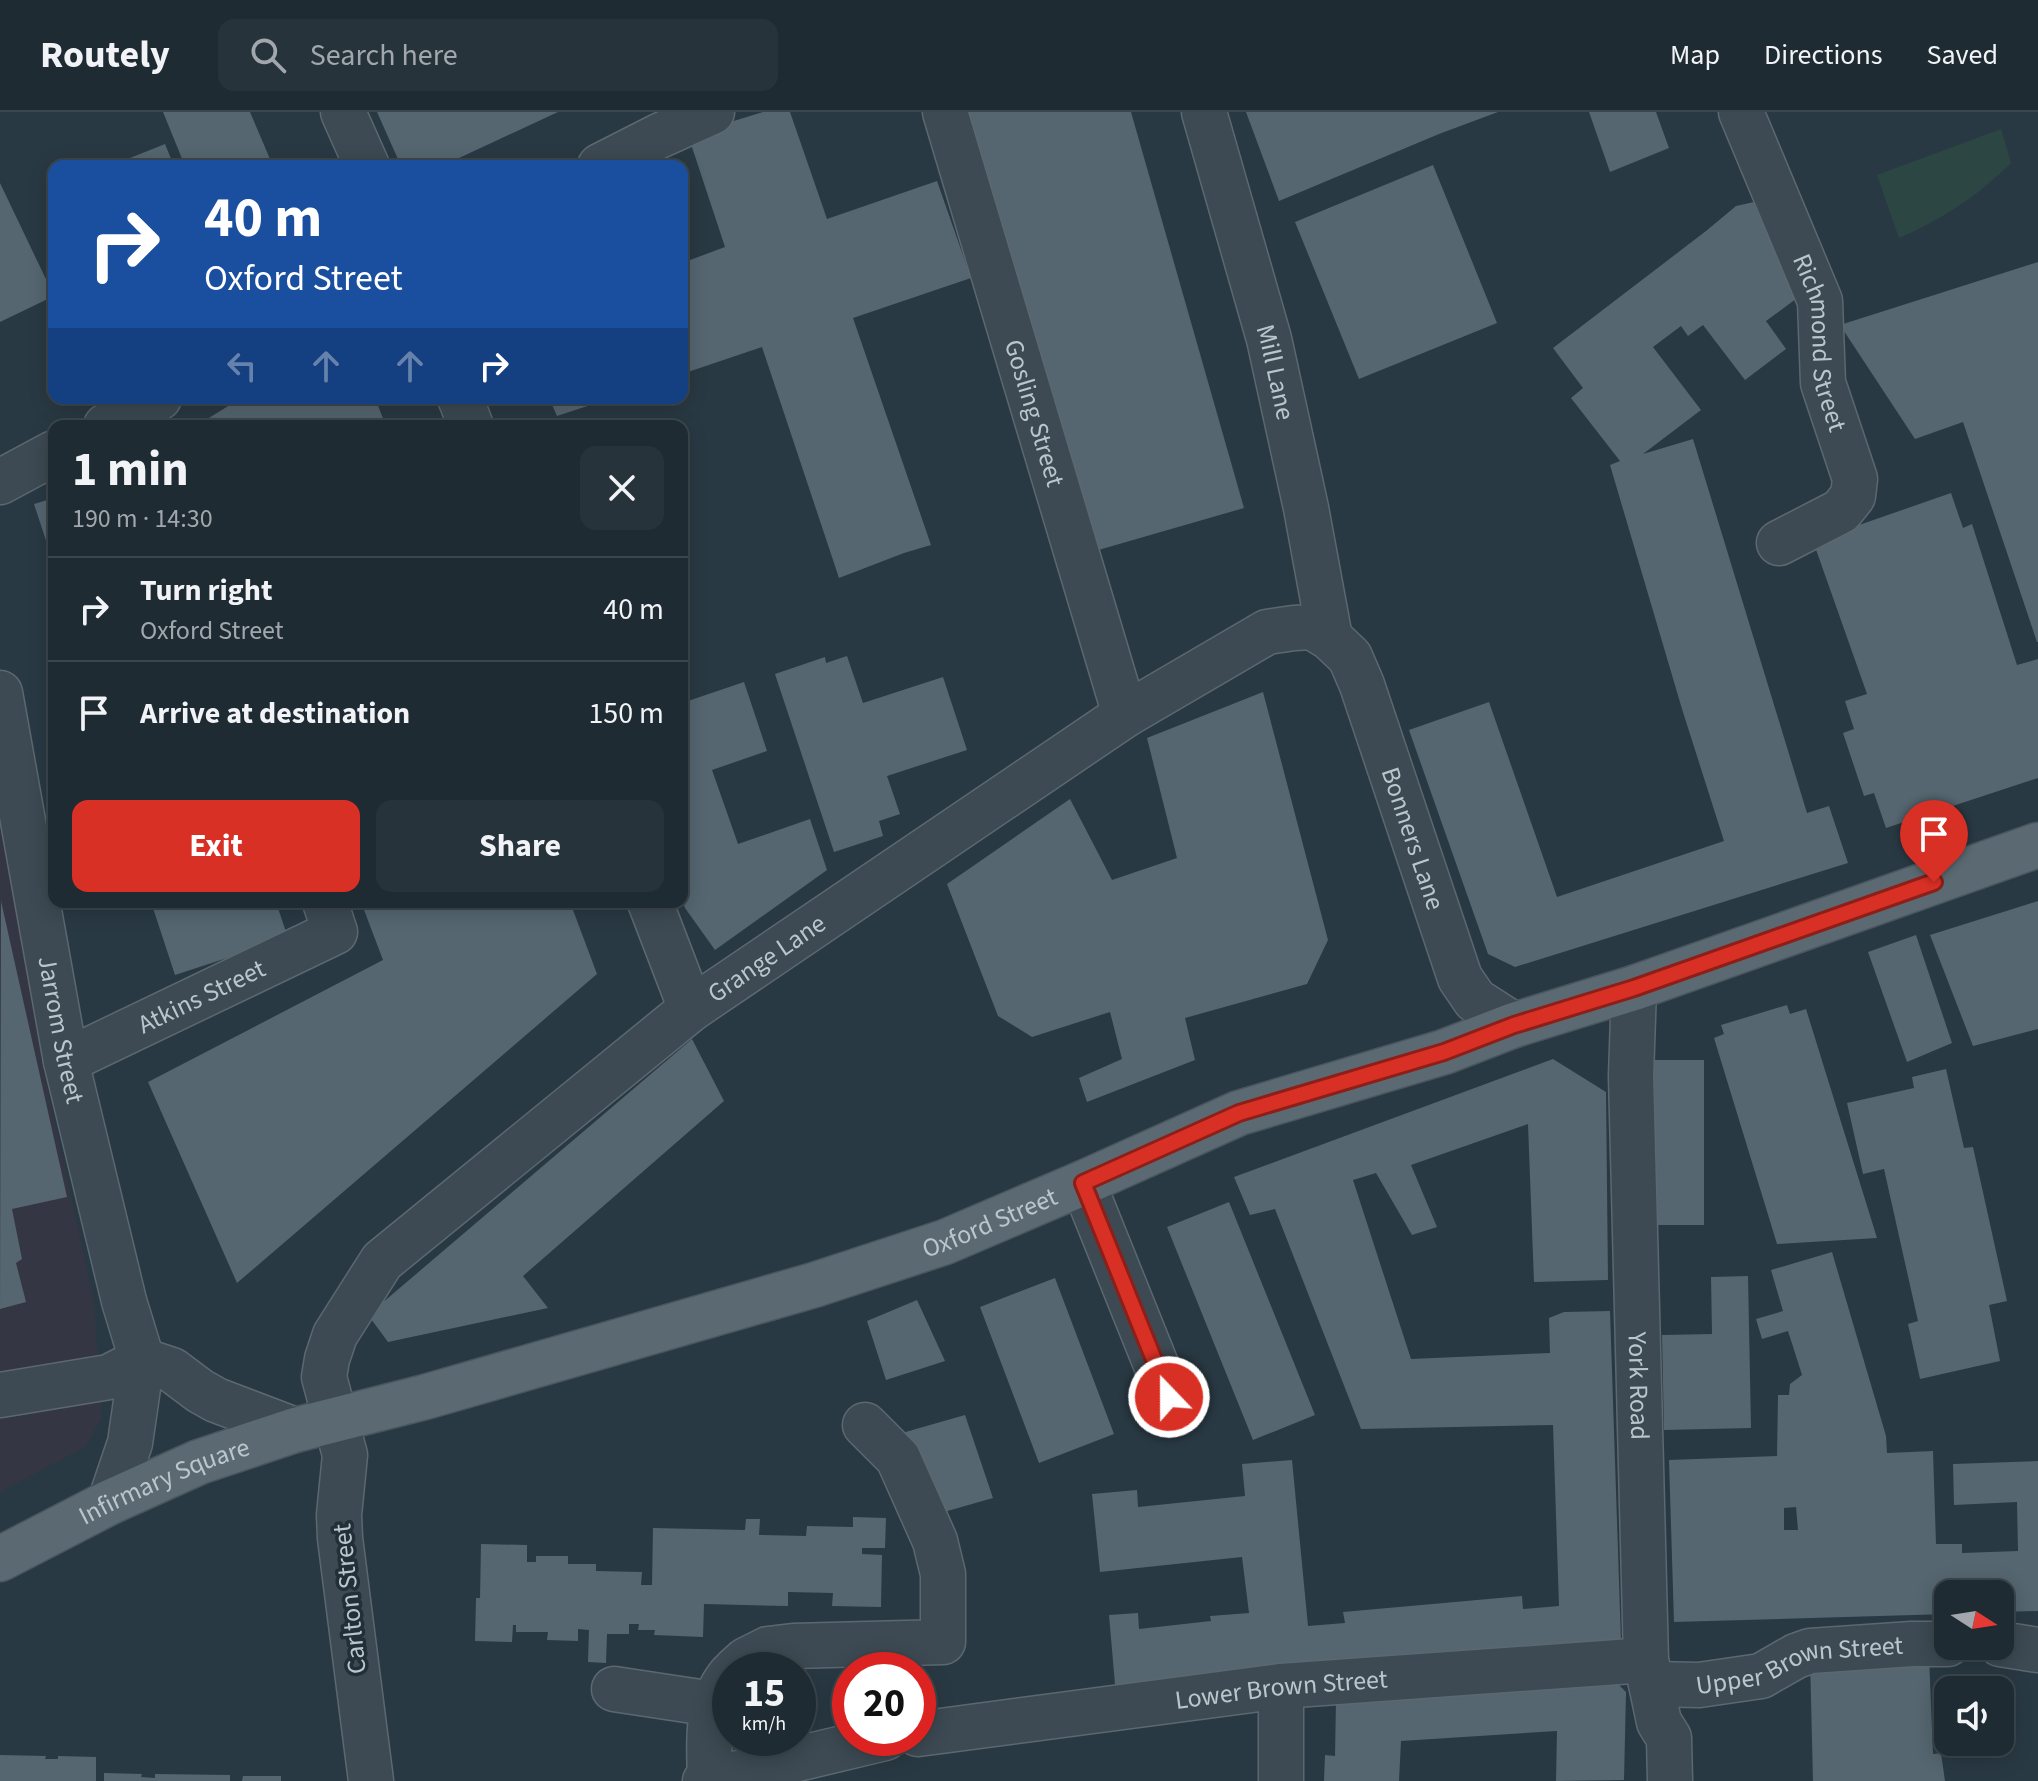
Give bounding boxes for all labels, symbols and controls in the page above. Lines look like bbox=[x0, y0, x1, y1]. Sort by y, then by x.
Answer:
search box bbox=[218, 19, 778, 91]
text: Routely bbox=[40, 28, 170, 82]
icon: search bbox=[246, 33, 290, 77]
text: Search here bbox=[310, 34, 458, 77]
text: Map bbox=[1670, 35, 1720, 75]
text: Directions bbox=[1764, 35, 1883, 75]
text: Saved bbox=[1927, 35, 1998, 75]
text: 40 m bbox=[204, 179, 322, 258]
icon: right bbox=[72, 192, 176, 296]
street label: Richmond Street bbox=[1783, 248, 1856, 437]
text: Oxford Street bbox=[204, 253, 403, 304]
street label: Mill Lane bbox=[1247, 320, 1304, 423]
street label: Gosling Street bbox=[995, 335, 1074, 491]
icon: left bbox=[220, 344, 264, 388]
icon: ahead bbox=[304, 344, 348, 388]
icon: ahead bbox=[388, 344, 432, 388]
icon: right bbox=[472, 344, 516, 388]
text: 1 min bbox=[72, 436, 189, 504]
button: close bbox=[580, 446, 664, 530]
text: 190 m · 14:30 bbox=[72, 500, 213, 537]
text: Turn right bbox=[140, 569, 272, 612]
icon: right bbox=[72, 587, 116, 631]
text: 40 m bbox=[603, 588, 664, 631]
text: Oxford Street bbox=[140, 612, 283, 649]
icon: arrive bbox=[72, 691, 116, 735]
text: Arrive at destination bbox=[140, 692, 410, 735]
text: 150 m bbox=[588, 692, 664, 735]
street label: Bonners Lane bbox=[1372, 762, 1454, 915]
button: Exit bbox=[72, 800, 360, 892]
button: Share bbox=[376, 800, 664, 892]
pin bbox=[1900, 800, 1968, 882]
icon: arrive bbox=[1912, 812, 1956, 856]
street label: Grange Lane bbox=[700, 905, 833, 1012]
street label: Atkins Street bbox=[132, 950, 272, 1043]
street label: Jarrom Street bbox=[28, 953, 94, 1107]
street label: Oxford Street bbox=[917, 1178, 1063, 1267]
street label: York Road bbox=[1619, 1330, 1658, 1440]
position arrow bbox=[1127, 1355, 1211, 1439]
street label: Infirmary Square bbox=[72, 1428, 254, 1534]
street label: Carlton Street bbox=[323, 1522, 376, 1676]
north arrow bbox=[1934, 1580, 2014, 1660]
map controls bbox=[1934, 1580, 2014, 1756]
street label: Upper Brown Street bbox=[1693, 1627, 1905, 1704]
speed limit sign: 20 bbox=[832, 1652, 936, 1756]
street label: Lower Brown Street bbox=[1173, 1660, 1389, 1719]
text: 15 bbox=[743, 1665, 785, 1722]
button: sound bbox=[1934, 1676, 2014, 1756]
text: km/h bbox=[742, 1710, 786, 1738]

